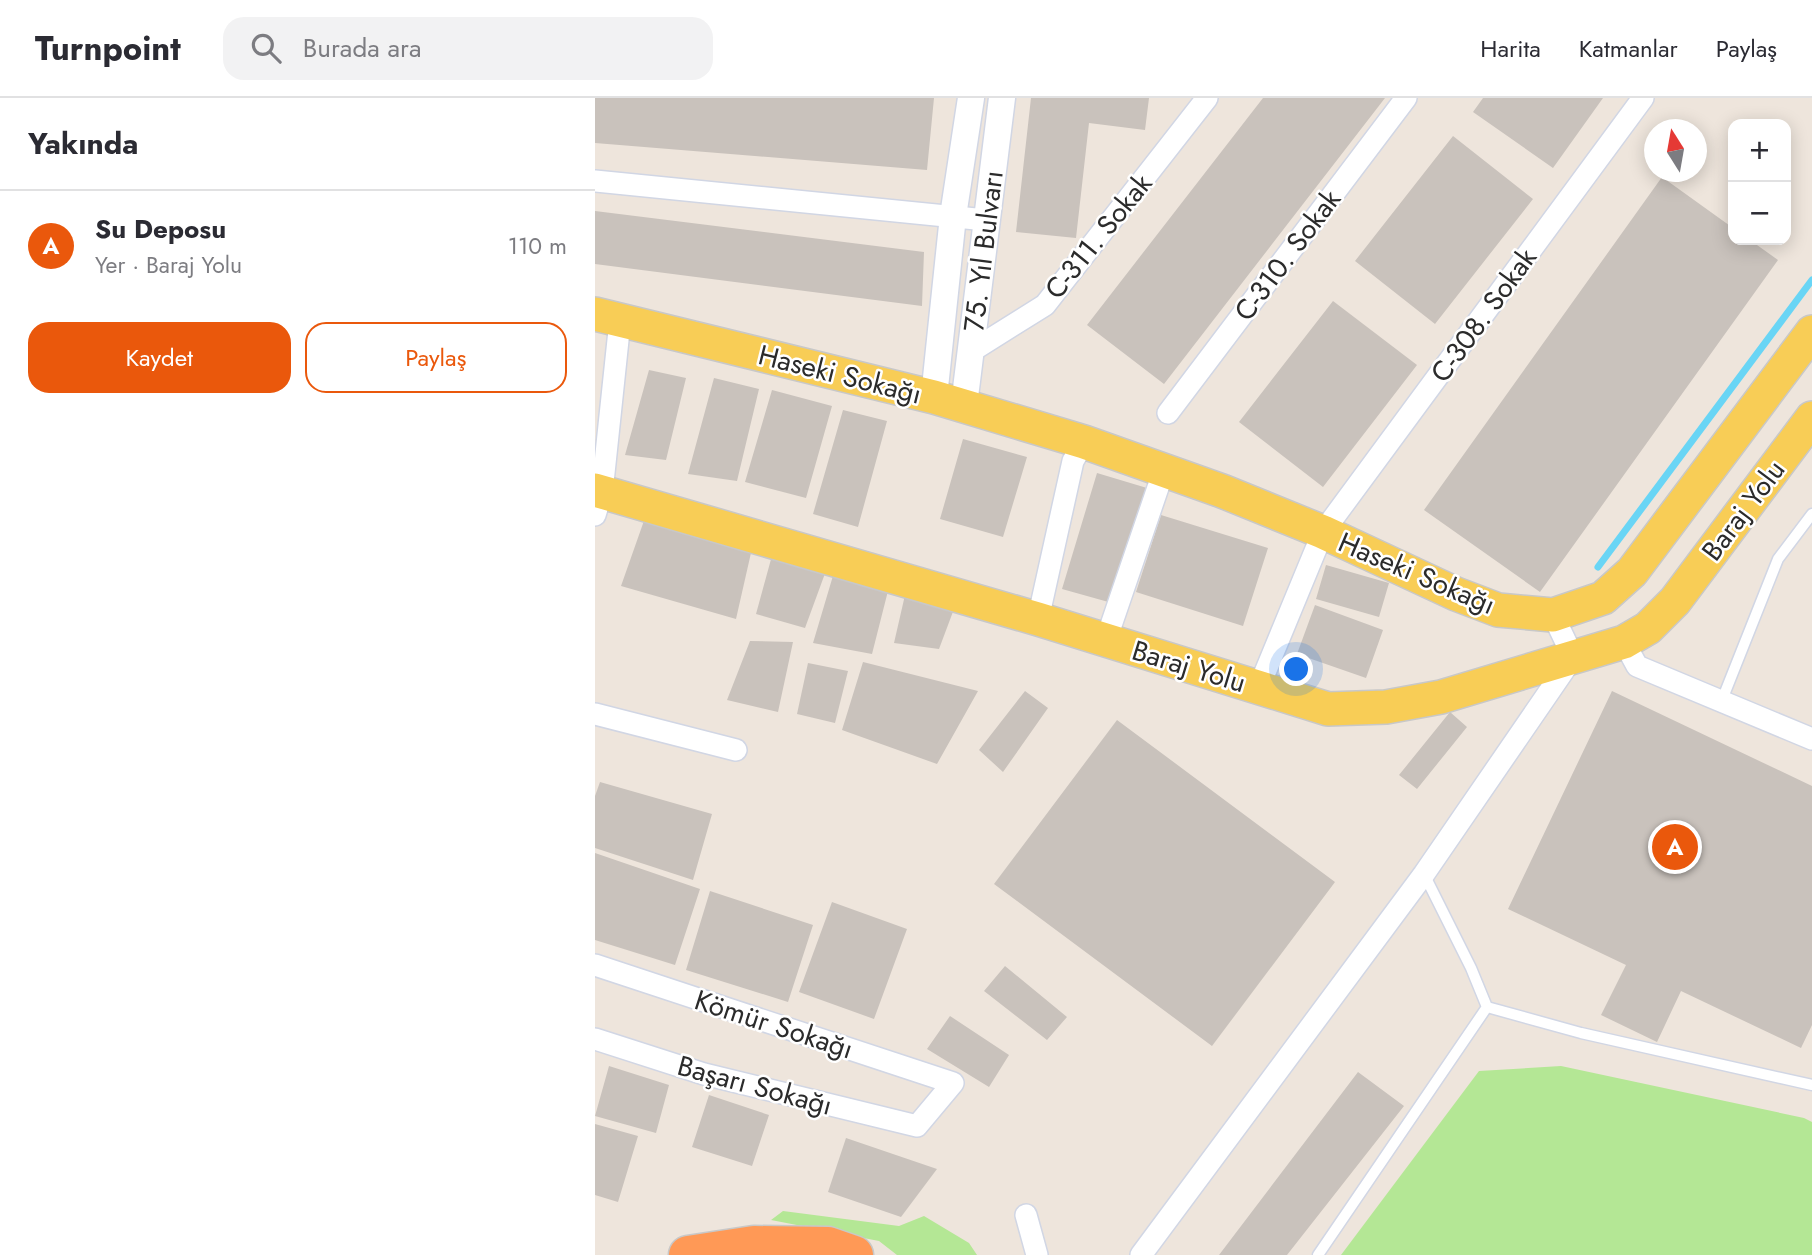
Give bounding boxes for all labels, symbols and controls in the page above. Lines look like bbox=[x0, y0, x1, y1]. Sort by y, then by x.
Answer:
search box bbox=[223, 17, 713, 80]
text: Turnpoint bbox=[35, 25, 181, 72]
icon: search bbox=[247, 29, 285, 67]
text: Burada ara bbox=[303, 29, 421, 67]
text: Harita bbox=[1480, 31, 1541, 66]
text: Katmanlar bbox=[1579, 31, 1678, 66]
text: Paylaş bbox=[1716, 31, 1777, 66]
north arrow bbox=[1644, 119, 1707, 182]
map controls bbox=[1728, 119, 1791, 245]
button: + bbox=[1728, 119, 1791, 182]
text: Yakında bbox=[28, 122, 139, 165]
street label: C-311. Sokak bbox=[1035, 164, 1162, 308]
street label: 75. Yıl Bulvarı bbox=[953, 168, 1014, 334]
street label: C-310. Sokak bbox=[1224, 180, 1351, 330]
button: − bbox=[1728, 182, 1791, 245]
text: Su Deposu bbox=[95, 210, 226, 248]
text: A bbox=[43, 229, 59, 263]
text: 110 m bbox=[508, 229, 567, 263]
street label: C-308. Sokak bbox=[1421, 239, 1547, 391]
text: Yer · Baraj Yolu bbox=[95, 248, 242, 282]
button: Kaydet bbox=[28, 322, 291, 393]
button: Paylaş bbox=[305, 322, 567, 393]
street label: Haseki Sokağı bbox=[754, 334, 926, 415]
street label: Baraj Yolu bbox=[1692, 451, 1795, 569]
street label: Haseki Sokağı bbox=[1332, 522, 1502, 625]
street label: Baraj Yolu bbox=[1127, 630, 1251, 703]
your location bbox=[1279, 652, 1313, 686]
pin: A bbox=[1652, 821, 1698, 873]
street label: Kömür Sokağı bbox=[689, 980, 858, 1069]
street label: Başarı Sokağı bbox=[673, 1045, 837, 1126]

